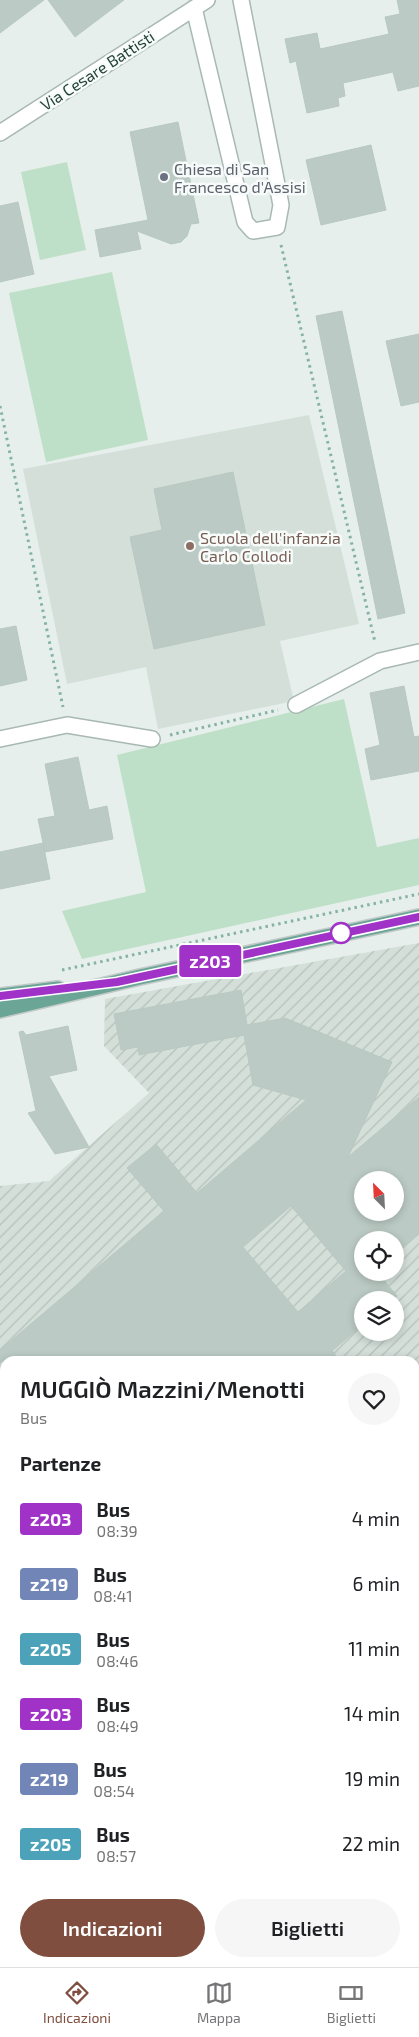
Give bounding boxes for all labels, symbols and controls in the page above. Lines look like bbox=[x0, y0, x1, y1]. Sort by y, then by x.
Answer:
street label: Via Cesare Battisti bbox=[36, 26, 158, 114]
place label: Chiesa di San Francesco d'Assisi bbox=[174, 159, 306, 196]
marker: Chiesa di San Francesco d'Assisi bbox=[158, 171, 170, 183]
place label: Scuola dell'infanzia Carlo Collodi bbox=[200, 528, 341, 565]
marker: Scuola dell'infanzia Carlo Collodi bbox=[184, 540, 196, 552]
unlabelled marker bbox=[330, 922, 352, 944]
line badge: z203 bbox=[175, 945, 245, 977]
text: z203 bbox=[189, 950, 231, 972]
north arrow bbox=[354, 1171, 404, 1221]
map controls bbox=[354, 1171, 404, 1341]
button: locate bbox=[354, 1231, 404, 1281]
button: layers bbox=[354, 1291, 404, 1341]
button: heart bbox=[348, 1373, 400, 1425]
text: MUGGIÒ Mazzini/Menotti bbox=[20, 1374, 305, 1403]
text: Bus bbox=[20, 1408, 47, 1427]
text: Partenze bbox=[20, 1452, 101, 1475]
text: Bus bbox=[97, 1498, 130, 1521]
text: 4 min bbox=[352, 1507, 400, 1530]
text: z203 bbox=[30, 1508, 72, 1530]
text: 08:39 bbox=[97, 1521, 138, 1540]
text: Bus bbox=[93, 1563, 127, 1586]
text: 6 min bbox=[352, 1572, 400, 1595]
text: z219 bbox=[30, 1573, 68, 1595]
text: 08:41 bbox=[93, 1586, 133, 1605]
text: Bus bbox=[96, 1628, 130, 1651]
text: 11 min bbox=[348, 1637, 400, 1660]
text: z205 bbox=[30, 1638, 71, 1660]
text: 08:46 bbox=[96, 1651, 138, 1670]
text: Bus bbox=[97, 1693, 130, 1716]
text: 14 min bbox=[344, 1702, 400, 1725]
text: z203 bbox=[30, 1703, 72, 1725]
text: 08:49 bbox=[97, 1716, 139, 1735]
text: Bus bbox=[93, 1758, 127, 1781]
text: 19 min bbox=[345, 1767, 400, 1790]
text: z219 bbox=[30, 1768, 68, 1790]
text: 08:54 bbox=[93, 1781, 135, 1800]
text: Bus bbox=[96, 1823, 130, 1846]
text: 22 min bbox=[342, 1832, 400, 1855]
text: z205 bbox=[30, 1833, 71, 1855]
text: 08:57 bbox=[96, 1846, 136, 1865]
button: Indicazioni bbox=[20, 1899, 205, 1957]
button: Biglietti bbox=[215, 1899, 400, 1957]
tab: Indicazioni bbox=[43, 1979, 111, 2026]
tab: Mappa bbox=[197, 1979, 241, 2026]
tab: Biglietti bbox=[327, 1979, 376, 2026]

